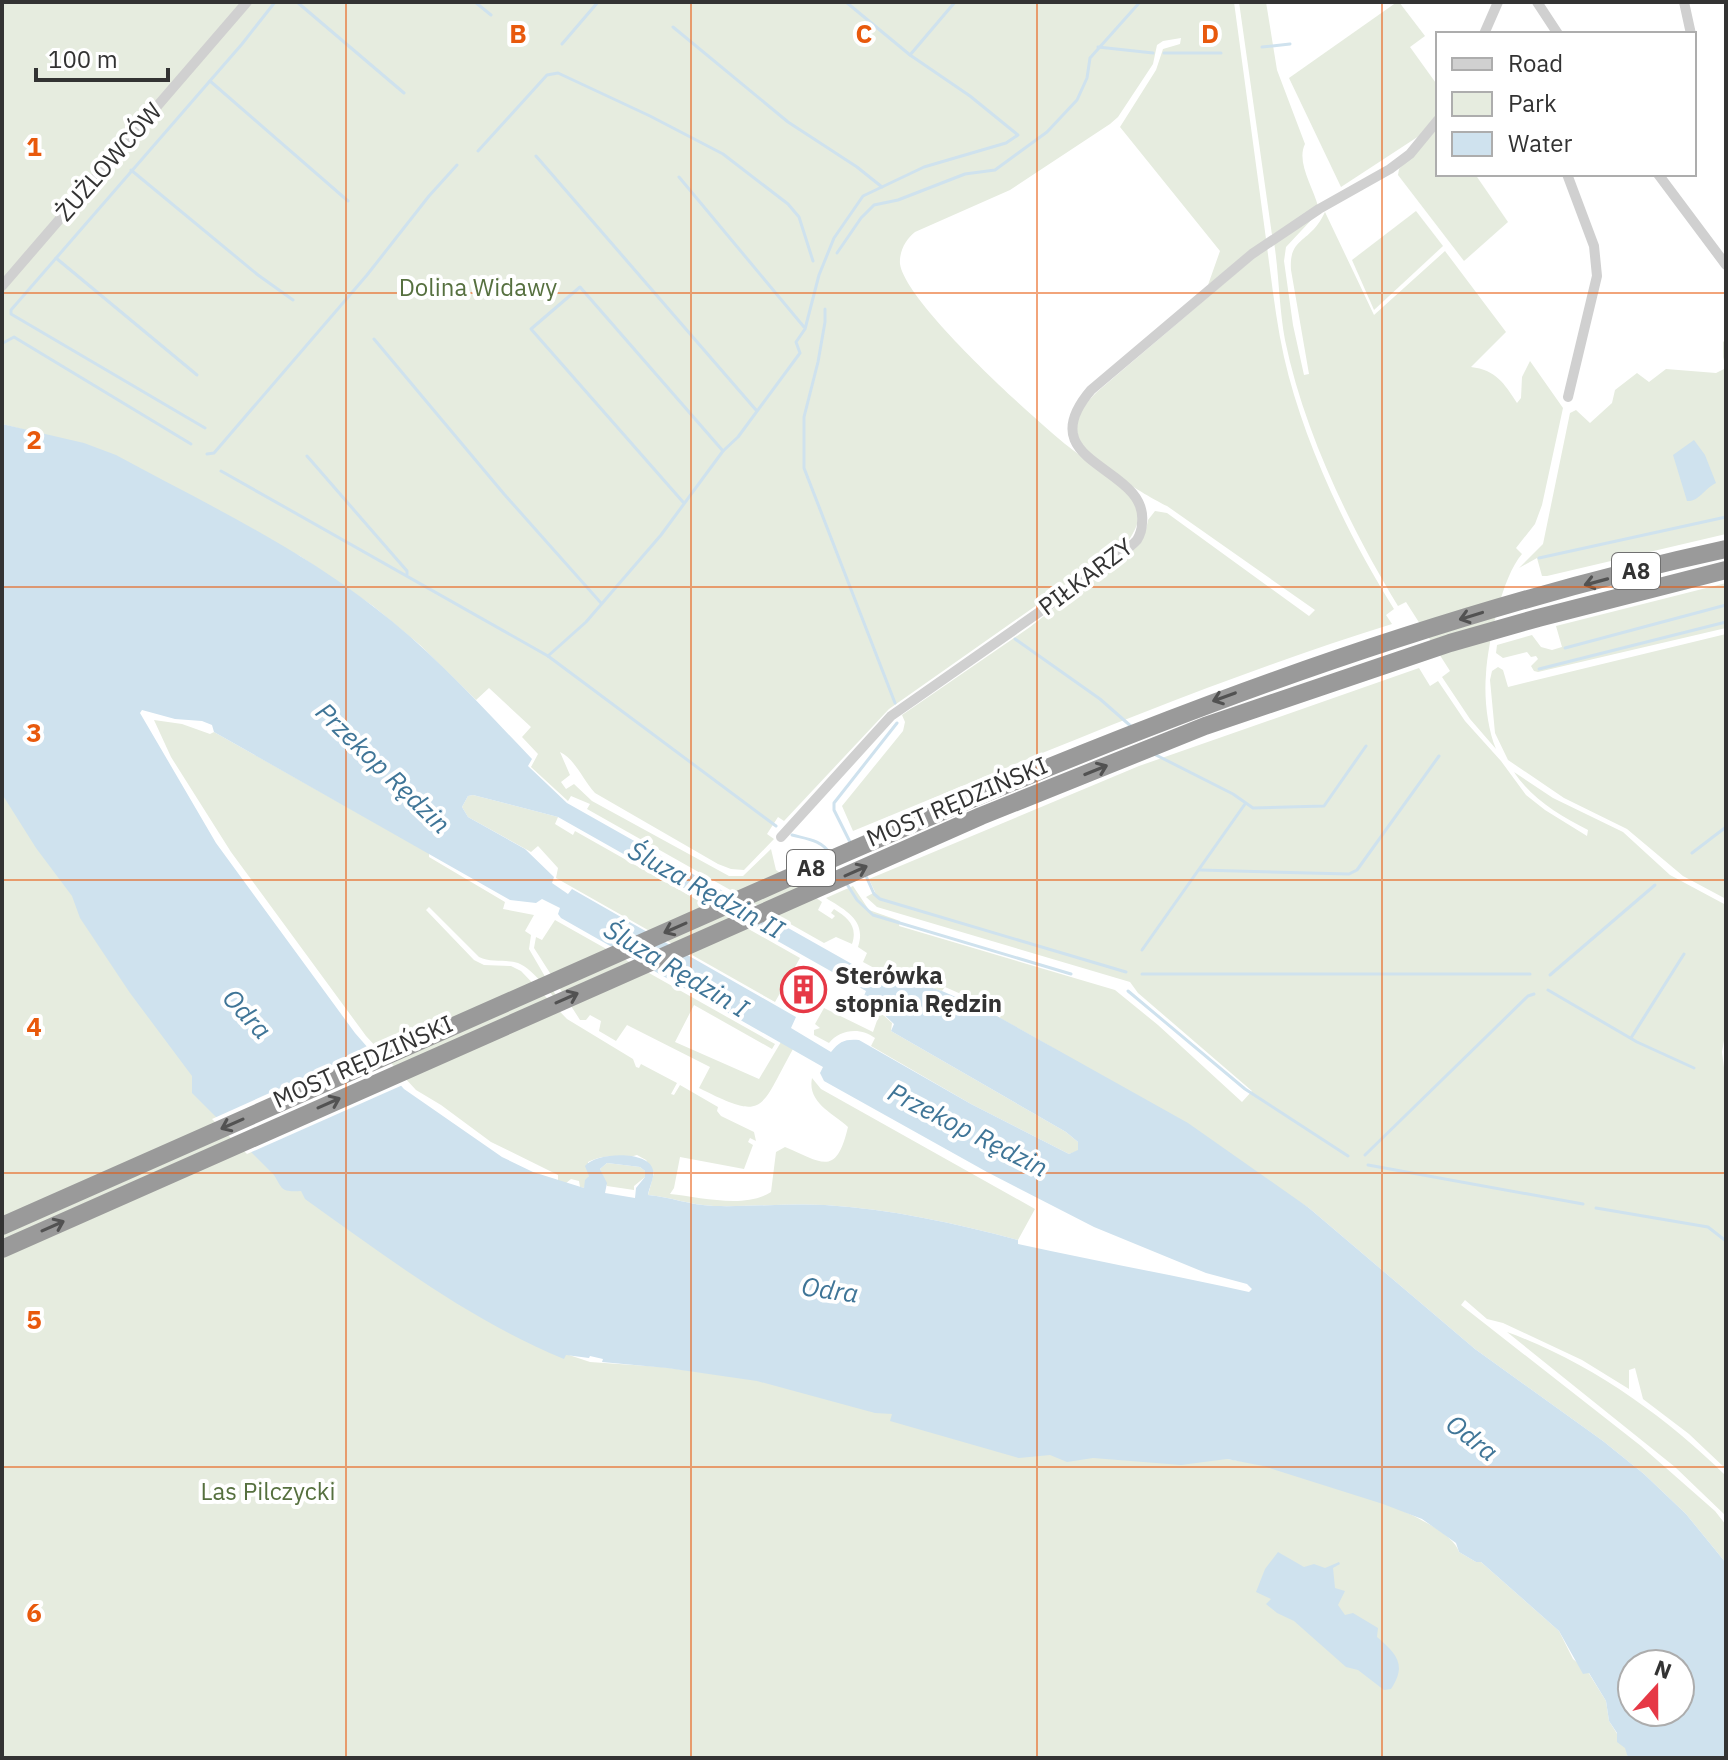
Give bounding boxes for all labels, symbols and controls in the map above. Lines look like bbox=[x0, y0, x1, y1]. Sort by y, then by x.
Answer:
text: B bbox=[509, 16, 527, 50]
text: C bbox=[856, 16, 873, 50]
text: D bbox=[1201, 16, 1219, 50]
scale bar bbox=[36, 32, 168, 82]
legend bbox=[1436, 32, 1696, 176]
text: 100 m bbox=[48, 43, 118, 75]
text: Road bbox=[1508, 47, 1563, 79]
text: Park bbox=[1508, 87, 1557, 119]
street label: ŻUŻLOWCÓW bbox=[48, 95, 168, 227]
text: Water bbox=[1508, 127, 1572, 159]
text: 1 bbox=[26, 129, 42, 163]
park label: Dolina Widawy bbox=[399, 271, 557, 303]
text: 2 bbox=[26, 422, 42, 456]
street label: PIŁKARZY bbox=[1032, 530, 1139, 622]
road number: A8 bbox=[1612, 553, 1660, 589]
one-way arrow bbox=[1584, 575, 1609, 590]
one-way arrow bbox=[1459, 610, 1484, 624]
one-way arrow bbox=[1212, 691, 1237, 705]
water label: Przekop Rędzin bbox=[309, 694, 458, 840]
text: 3 bbox=[26, 715, 42, 749]
street label: MOST RĘDZIŃSKI bbox=[861, 748, 1052, 854]
one-way arrow bbox=[1083, 762, 1108, 776]
water label: Śluza Rędzin II bbox=[623, 832, 791, 946]
road number: A8 bbox=[787, 850, 835, 886]
one-way arrow bbox=[844, 863, 868, 878]
water label: Śluza Rędzin I bbox=[598, 912, 756, 1025]
one-way arrow bbox=[663, 921, 687, 936]
place label: Sterówka stopnia Rędzin bbox=[835, 959, 1002, 1019]
building icon: Sterówka stopnia Rędzin bbox=[780, 966, 828, 1014]
water label: Odra bbox=[216, 981, 280, 1046]
one-way arrow bbox=[554, 989, 579, 1004]
street label: MOST RĘDZIŃSKI bbox=[268, 1007, 458, 1115]
text: 4 bbox=[26, 1009, 42, 1043]
water label: Przekop Rędzin bbox=[883, 1074, 1054, 1184]
one-way arrow bbox=[316, 1095, 341, 1110]
one-way arrow bbox=[220, 1118, 245, 1133]
one-way arrow bbox=[41, 1218, 65, 1233]
water label: Odra bbox=[799, 1268, 861, 1310]
text: 5 bbox=[26, 1302, 42, 1336]
water label: Odra bbox=[1440, 1406, 1506, 1468]
park label: Las Pilczycki bbox=[200, 1475, 336, 1507]
text: 6 bbox=[26, 1595, 42, 1629]
north arrow bbox=[1616, 1648, 1696, 1728]
text: N bbox=[1651, 1652, 1676, 1685]

